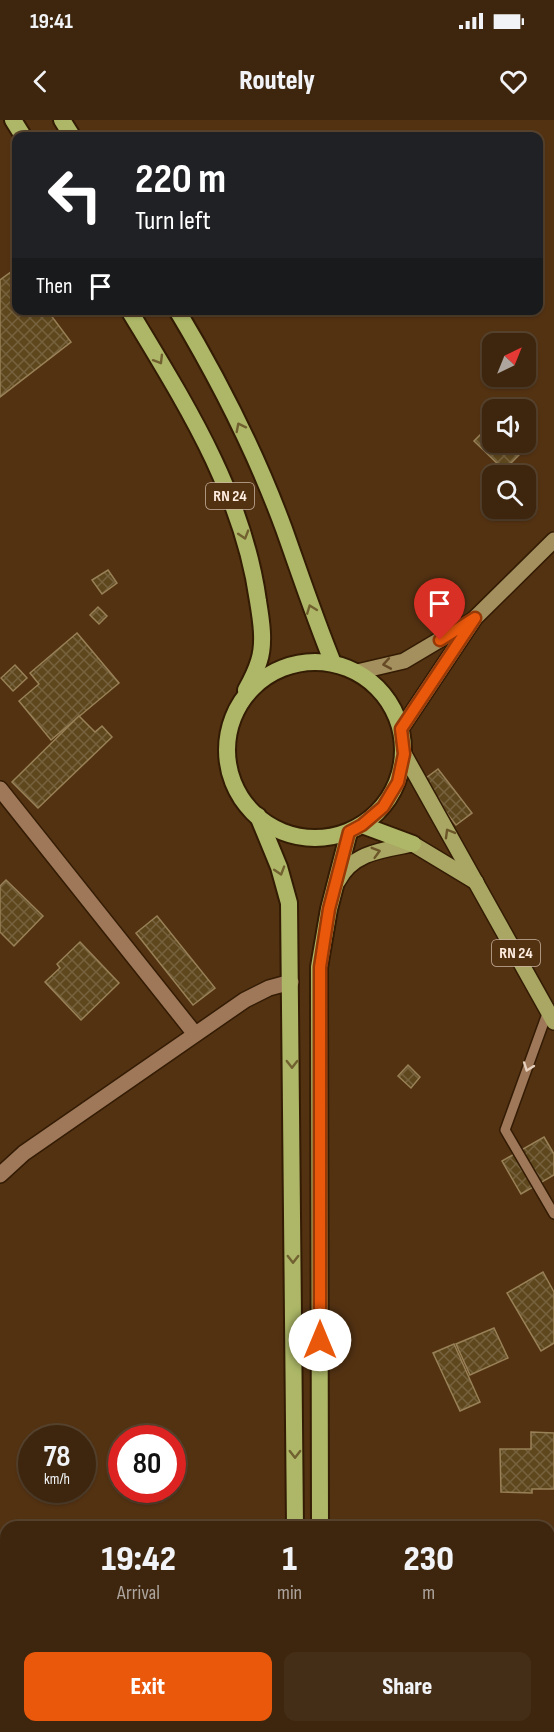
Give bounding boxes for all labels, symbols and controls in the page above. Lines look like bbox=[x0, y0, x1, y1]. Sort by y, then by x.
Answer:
text: 19:41 bbox=[30, 8, 73, 35]
icon: back bbox=[24, 65, 57, 98]
text: Routely bbox=[239, 65, 315, 97]
icon: heart bbox=[497, 65, 530, 98]
text: 220 m bbox=[135, 154, 226, 205]
icon: left bbox=[36, 156, 114, 234]
text: Turn left bbox=[135, 205, 211, 237]
icon: arrive bbox=[84, 270, 117, 303]
text: Then bbox=[36, 273, 72, 300]
north arrow bbox=[482, 333, 536, 387]
map controls bbox=[482, 333, 536, 519]
one-way arrow bbox=[152, 354, 164, 364]
button: sound bbox=[482, 399, 536, 453]
one-way arrow bbox=[236, 423, 248, 434]
button: search bbox=[482, 465, 536, 519]
road number: RN 24 bbox=[206, 483, 254, 509]
one-way arrow bbox=[237, 530, 249, 540]
pin bbox=[414, 578, 465, 640]
icon: arrive bbox=[423, 587, 456, 620]
one-way arrow bbox=[306, 604, 318, 615]
one-way arrow bbox=[382, 658, 392, 670]
one-way arrow bbox=[445, 829, 457, 839]
one-way arrow bbox=[370, 847, 380, 859]
one-way arrow bbox=[272, 865, 285, 876]
road number: RN 24 bbox=[492, 940, 540, 966]
one-way arrow bbox=[286, 1060, 298, 1069]
one-way arrow bbox=[523, 1061, 536, 1072]
one-way arrow bbox=[287, 1255, 299, 1264]
position arrow bbox=[288, 1308, 352, 1372]
speed limit sign: 80 bbox=[108, 1425, 186, 1503]
text: 78 bbox=[43, 1439, 71, 1475]
one-way arrow bbox=[288, 1450, 301, 1459]
text: km/h bbox=[44, 1470, 70, 1489]
text: 19:42 bbox=[101, 1538, 176, 1581]
text: 1 bbox=[282, 1538, 297, 1581]
text: 230 bbox=[403, 1538, 454, 1581]
text: Arrival bbox=[117, 1581, 160, 1605]
text: min bbox=[277, 1581, 302, 1605]
text: m bbox=[422, 1581, 435, 1605]
button: Exit bbox=[24, 1652, 272, 1721]
button: Share bbox=[284, 1652, 531, 1721]

